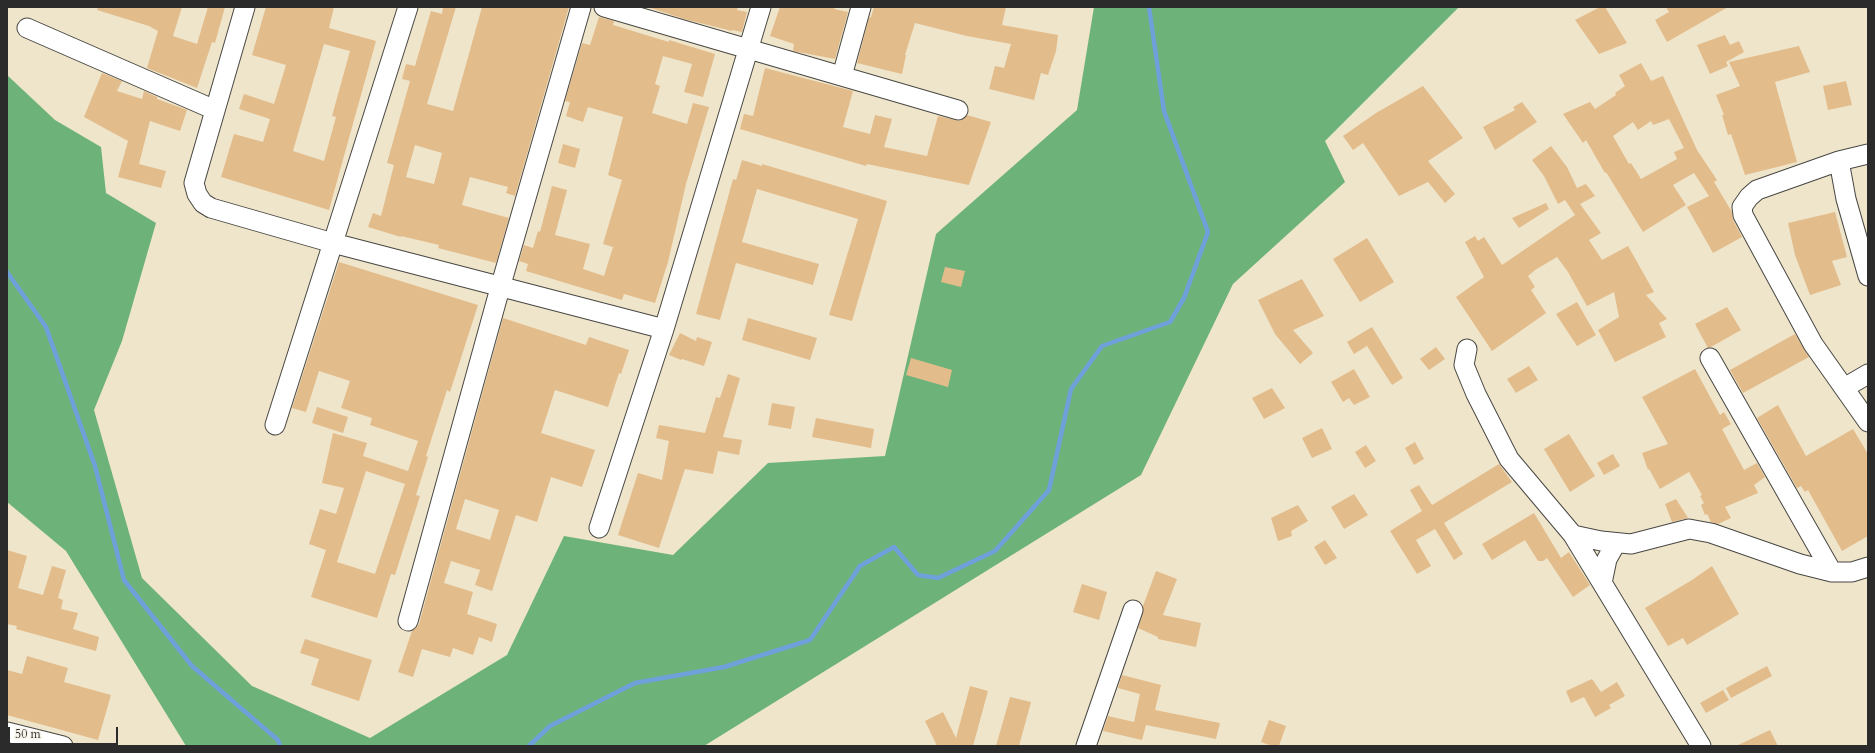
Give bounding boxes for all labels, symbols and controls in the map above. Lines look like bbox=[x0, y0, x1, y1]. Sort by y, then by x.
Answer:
scale bar bbox=[10, 719, 120, 745]
text: 50 m bbox=[15, 726, 41, 742]

